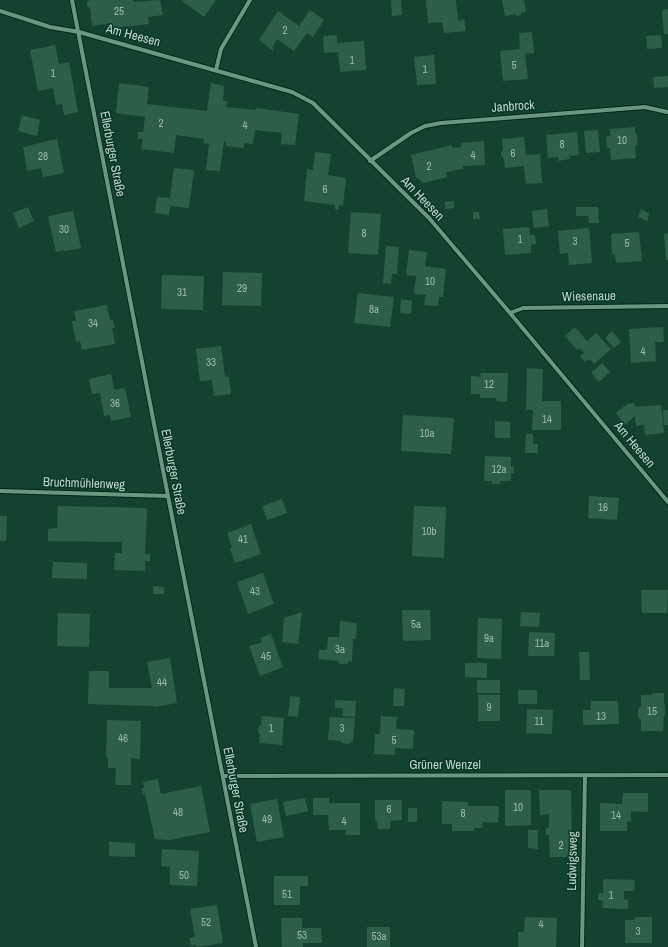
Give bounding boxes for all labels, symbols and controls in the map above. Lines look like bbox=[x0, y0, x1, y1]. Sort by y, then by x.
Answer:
house number: 25 bbox=[114, 5, 124, 19]
street label: Am Heesen bbox=[104, 21, 162, 51]
house number: 2 bbox=[282, 24, 288, 38]
house number: 1 bbox=[349, 54, 355, 68]
house number: 5 bbox=[511, 59, 517, 73]
house number: 1 bbox=[422, 63, 428, 77]
house number: 1 bbox=[50, 67, 56, 81]
street label: Janbrock bbox=[491, 98, 535, 116]
street label: Ellerburger Straße bbox=[96, 110, 128, 198]
house number: 2 bbox=[158, 117, 164, 131]
house number: 4 bbox=[242, 119, 248, 133]
house number: 10 bbox=[617, 134, 627, 148]
house number: 8 bbox=[559, 138, 565, 152]
house number: 6 bbox=[510, 147, 516, 161]
house number: 4 bbox=[470, 149, 476, 163]
house number: 28 bbox=[38, 150, 48, 164]
house number: 2 bbox=[426, 160, 432, 174]
street label: Am Heesen bbox=[397, 174, 447, 224]
house number: 6 bbox=[322, 183, 328, 197]
house number: 30 bbox=[59, 223, 69, 237]
house number: 8 bbox=[361, 227, 367, 241]
house number: 1 bbox=[517, 233, 523, 247]
house number: 3 bbox=[572, 235, 578, 249]
house number: 5 bbox=[624, 237, 630, 251]
house number: 10 bbox=[425, 275, 435, 289]
house number: 29 bbox=[237, 282, 247, 296]
house number: 31 bbox=[177, 286, 187, 300]
street label: Wiesenaue bbox=[562, 289, 616, 305]
house number: 8a bbox=[369, 303, 379, 317]
house number: 34 bbox=[88, 317, 98, 331]
house number: 4 bbox=[640, 345, 646, 359]
house number: 33 bbox=[206, 356, 216, 370]
house number: 12 bbox=[484, 378, 494, 392]
house number: 36 bbox=[110, 397, 120, 411]
house number: 14 bbox=[542, 413, 552, 427]
street label: Am Heesen bbox=[610, 419, 658, 471]
house number: 10a bbox=[419, 427, 435, 441]
street label: Ellerburger Straße bbox=[157, 428, 189, 516]
house number: 12a bbox=[491, 463, 507, 477]
street label: Bruchmühlenweg bbox=[43, 475, 125, 493]
house number: 16 bbox=[598, 501, 608, 515]
house number: 10b bbox=[421, 525, 437, 539]
house number: 41 bbox=[238, 533, 248, 547]
house number: 43 bbox=[250, 585, 260, 599]
house number: 5a bbox=[411, 618, 421, 632]
house number: 9a bbox=[484, 632, 494, 646]
house number: 11a bbox=[535, 637, 549, 651]
house number: 3a bbox=[335, 643, 345, 657]
house number: 45 bbox=[261, 650, 271, 664]
house number: 44 bbox=[157, 676, 167, 690]
house number: 9 bbox=[486, 701, 492, 715]
house number: 15 bbox=[647, 705, 657, 719]
house number: 13 bbox=[596, 710, 606, 724]
house number: 11 bbox=[534, 715, 544, 729]
house number: 1 bbox=[268, 722, 274, 736]
house number: 3 bbox=[339, 722, 345, 736]
house number: 46 bbox=[118, 732, 128, 746]
house number: 5 bbox=[391, 734, 397, 748]
street label: Ellerburger Straße bbox=[219, 746, 251, 834]
street label: Grüner Wenzel bbox=[409, 758, 481, 774]
house number: 10 bbox=[513, 801, 523, 815]
house number: 6 bbox=[386, 803, 392, 817]
house number: 48 bbox=[173, 806, 183, 820]
house number: 8 bbox=[460, 807, 466, 821]
house number: 14 bbox=[611, 809, 621, 823]
house number: 49 bbox=[262, 813, 272, 827]
house number: 4 bbox=[341, 815, 347, 829]
street label: Ludwigsweg bbox=[565, 831, 581, 891]
house number: 2 bbox=[558, 839, 564, 853]
house number: 50 bbox=[179, 869, 189, 883]
house number: 51 bbox=[282, 888, 292, 902]
house number: 1 bbox=[608, 889, 614, 903]
house number: 52 bbox=[201, 916, 211, 930]
house number: 4 bbox=[538, 918, 544, 932]
house number: 3 bbox=[635, 925, 641, 939]
house number: 53 bbox=[297, 929, 307, 943]
house number: 53a bbox=[371, 930, 387, 944]

